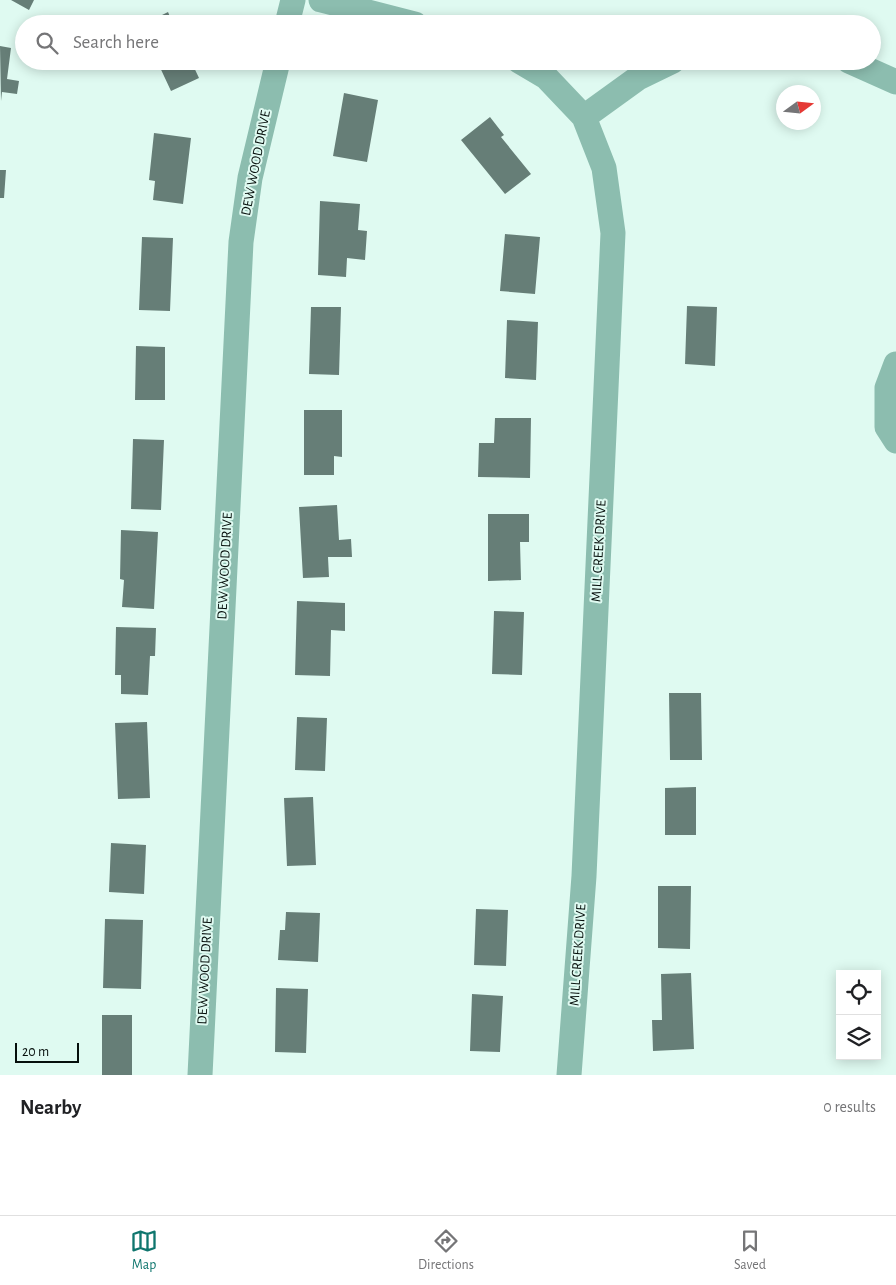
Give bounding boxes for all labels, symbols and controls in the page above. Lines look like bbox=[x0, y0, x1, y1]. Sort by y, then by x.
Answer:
search box bbox=[15, 15, 881, 70]
icon: search bbox=[33, 29, 61, 57]
text: Search here bbox=[73, 33, 159, 52]
north arrow bbox=[776, 85, 821, 130]
street label: DEW WOOD DRIVE bbox=[239, 109, 273, 217]
street label: MILL CREEK DRIVE bbox=[589, 499, 609, 602]
street label: DEW WOOD DRIVE bbox=[215, 512, 235, 620]
street label: MILL CREEK DRIVE bbox=[567, 903, 589, 1006]
street label: DEW WOOD DRIVE bbox=[195, 917, 215, 1025]
map controls bbox=[836, 970, 881, 1060]
button: locate bbox=[836, 970, 881, 1015]
button: layers bbox=[836, 1015, 881, 1060]
scale bar bbox=[15, 1040, 79, 1063]
text: 20 m bbox=[22, 1045, 49, 1059]
text: Nearby bbox=[20, 1097, 81, 1118]
text: 0 results bbox=[823, 1099, 876, 1115]
tab: Map bbox=[130, 1227, 158, 1274]
tab: Directions bbox=[418, 1227, 474, 1274]
tab: Saved bbox=[734, 1227, 766, 1274]

